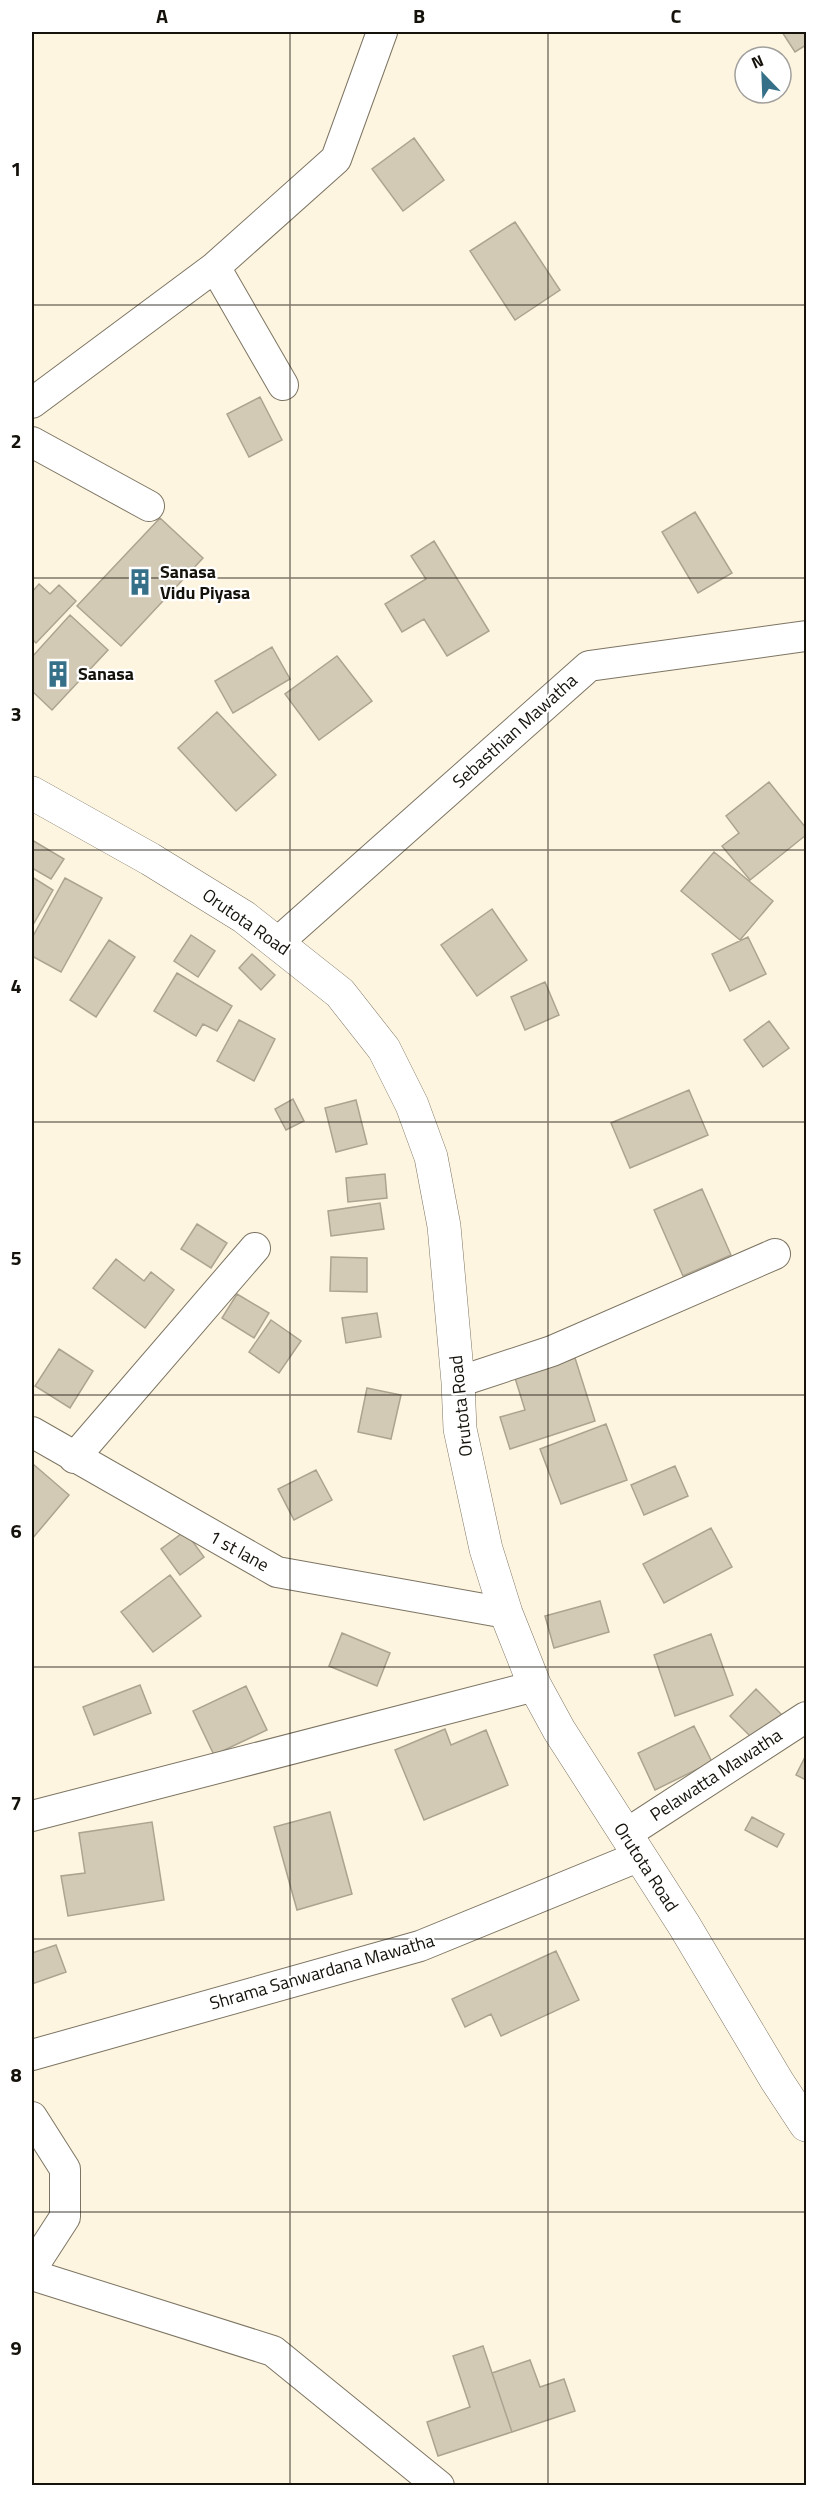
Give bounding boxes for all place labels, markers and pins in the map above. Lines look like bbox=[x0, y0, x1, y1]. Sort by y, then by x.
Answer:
place label: Sanasa Vidu Piyasa bbox=[160, 558, 250, 606]
building icon: Sanasa Vidu Piyasa bbox=[125, 567, 155, 597]
building icon: Sanasa bbox=[43, 659, 73, 689]
place label: Sanasa bbox=[78, 660, 134, 687]

